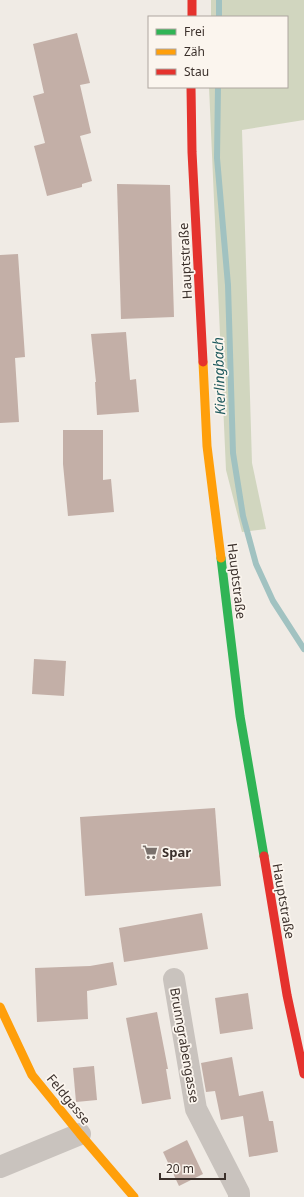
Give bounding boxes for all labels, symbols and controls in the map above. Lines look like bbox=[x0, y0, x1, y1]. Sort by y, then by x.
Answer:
legend bbox=[148, 16, 288, 88]
text: Frei bbox=[184, 23, 205, 40]
text: Zäh bbox=[184, 43, 205, 60]
text: Stau bbox=[184, 63, 209, 80]
street label: Hauptstraße bbox=[174, 222, 196, 300]
water label: Kierlingbach bbox=[208, 337, 229, 415]
street label: Hauptstraße bbox=[223, 542, 251, 620]
supermarket icon: Spar bbox=[141, 843, 159, 861]
place label: Spar bbox=[162, 843, 191, 861]
street label: Hauptstraße bbox=[268, 862, 300, 940]
street label: Brunngrabengasse bbox=[166, 986, 204, 1104]
street label: Feldgasse bbox=[43, 1070, 95, 1128]
scale bar bbox=[160, 1155, 225, 1181]
text: 20 m bbox=[166, 1160, 194, 1177]

